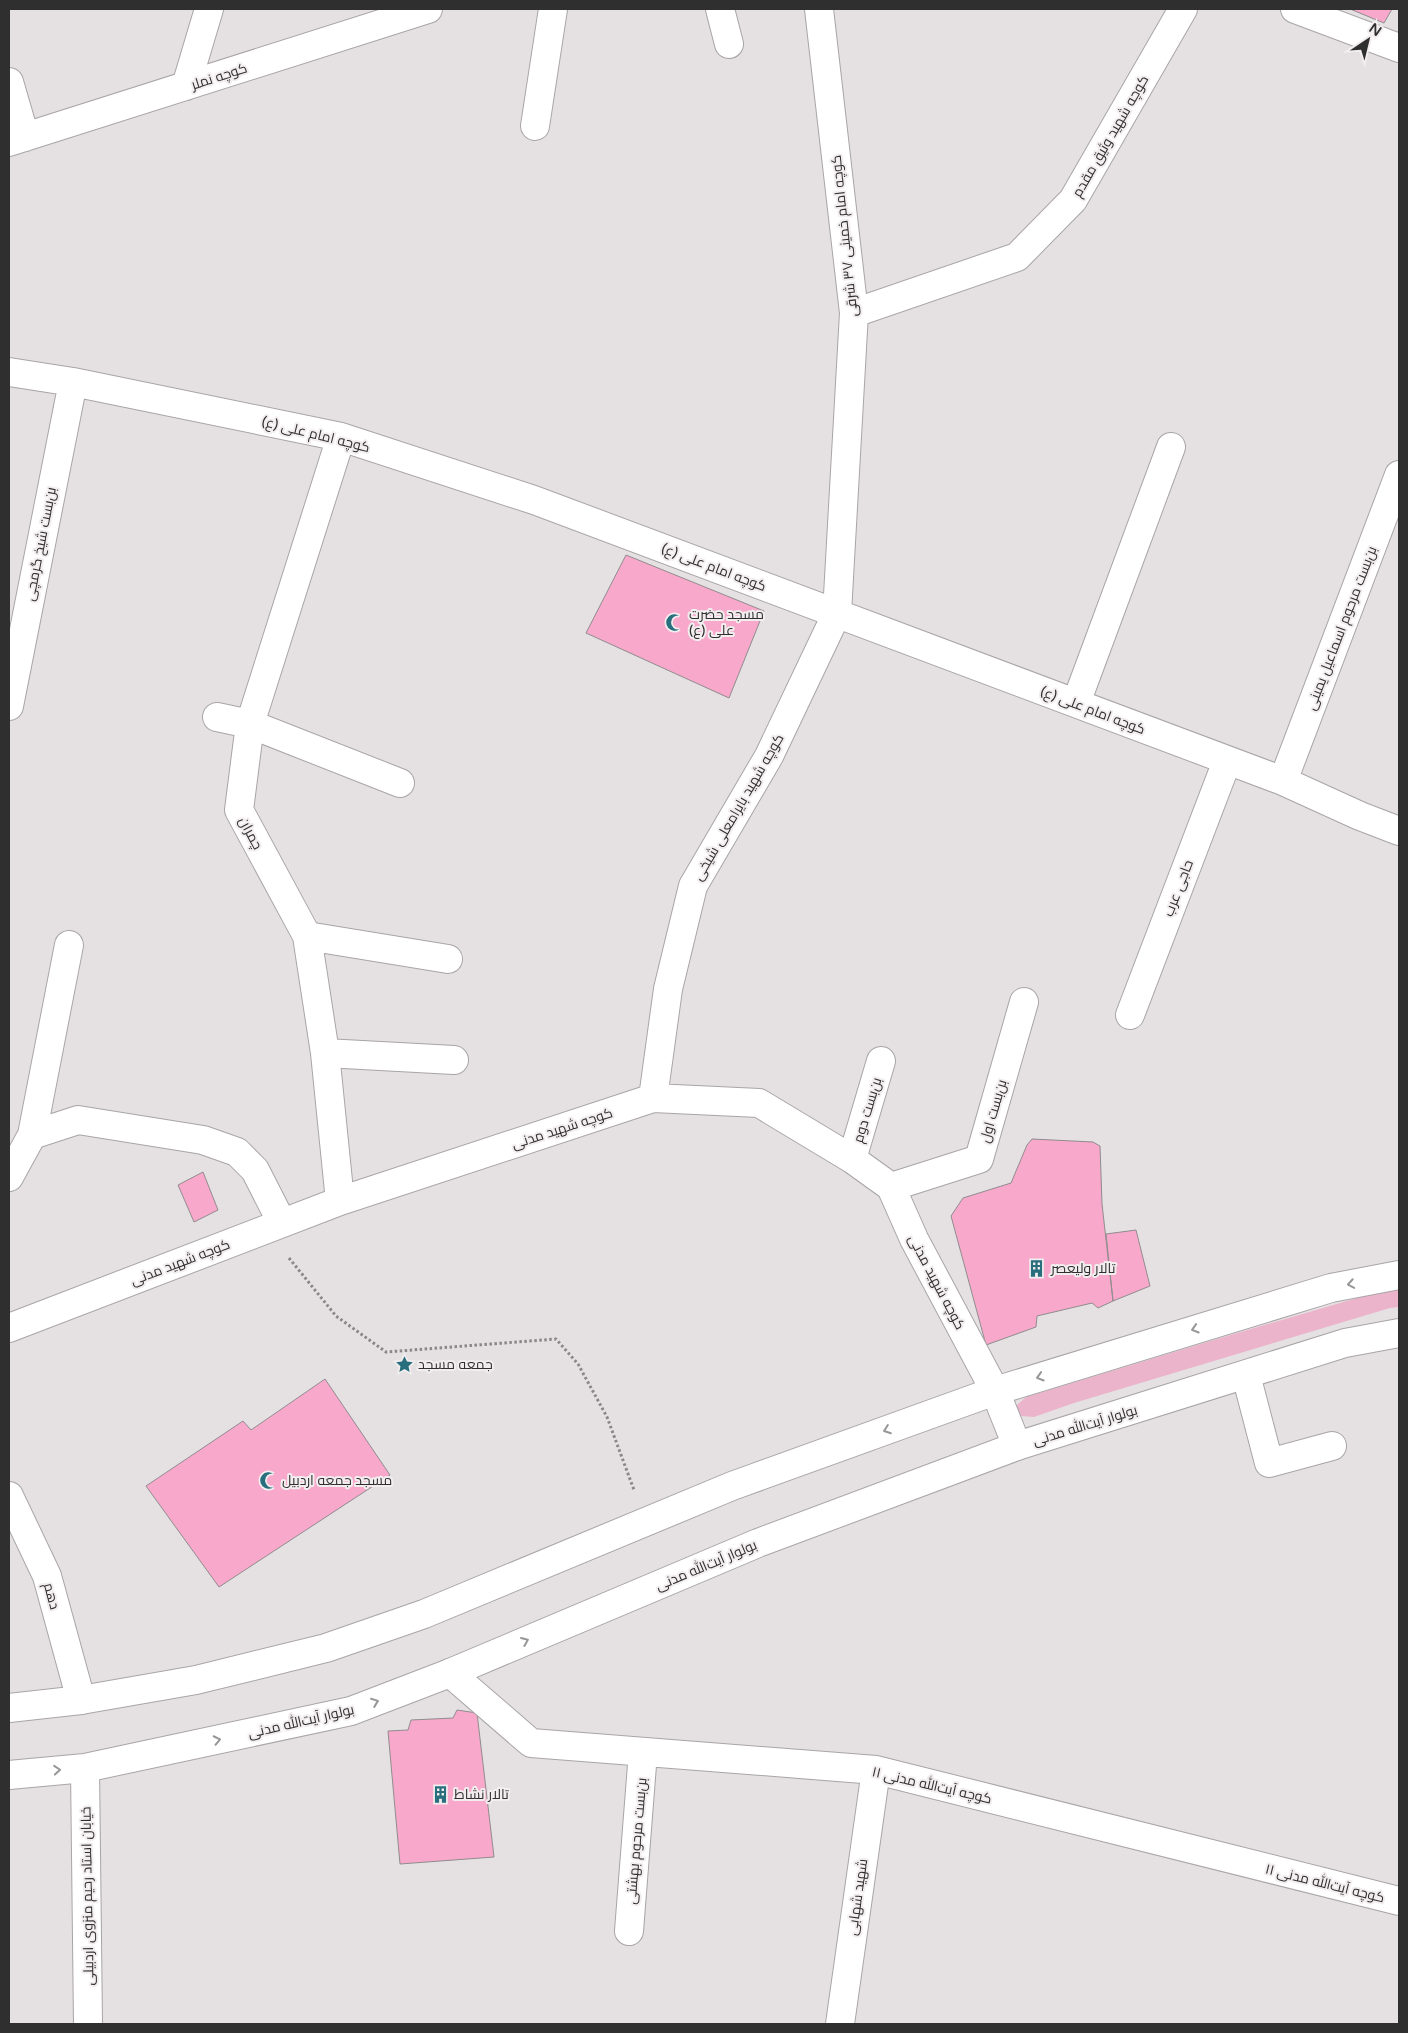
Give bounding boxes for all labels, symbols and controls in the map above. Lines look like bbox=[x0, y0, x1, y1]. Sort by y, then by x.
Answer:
north arrow bbox=[1343, 15, 1393, 65]
text: N bbox=[1366, 20, 1385, 40]
street label: کوچه نملر bbox=[188, 59, 250, 95]
street label: کوچه شهید وثیق مقدم bbox=[1069, 72, 1153, 201]
street label: کوچه امام خمینی ۳۷ شرقی bbox=[828, 154, 862, 318]
street label: کوچه امام علی (ع) bbox=[260, 413, 372, 457]
street label: بن‌بست شیخ گرمچی bbox=[21, 486, 61, 603]
street label: کوچه امام علی (ع) bbox=[659, 540, 769, 596]
street label: بن‌بست مرحوم اسماعیل یمینی bbox=[1302, 544, 1382, 713]
place label: مسجد حضرت علی (ع) bbox=[689, 606, 764, 639]
mosque icon: مسجد حضرت علی (ع) bbox=[665, 612, 685, 632]
street label: کوچه امام علی (ع) bbox=[1038, 683, 1148, 739]
street label: کوچه شهید بایرامعلی شیخی bbox=[689, 731, 788, 884]
street label: چمران bbox=[234, 814, 266, 853]
street label: حاجی عرب bbox=[1160, 857, 1197, 919]
street label: بن‌بست دوم bbox=[849, 1075, 886, 1145]
street label: بن‌بست اول bbox=[976, 1078, 1011, 1145]
street label: کوچه شهید مدنی bbox=[510, 1104, 615, 1154]
street label: کوچه شهید مدنی bbox=[904, 1232, 969, 1333]
street label: کوچه شهید مدنی bbox=[128, 1236, 233, 1290]
building icon: تالار ولیعصر bbox=[1027, 1258, 1047, 1278]
place label: تالار ولیعصر bbox=[1050, 1260, 1116, 1277]
one-way arrow bbox=[1347, 1278, 1356, 1288]
one-way arrow bbox=[1192, 1324, 1200, 1334]
place icon: جمعه مسجد bbox=[394, 1354, 414, 1374]
place label: جمعه مسجد bbox=[418, 1356, 493, 1373]
one-way arrow bbox=[1036, 1372, 1045, 1382]
street label: بولوار آیت‌الله مدنی bbox=[1030, 1401, 1140, 1449]
one-way arrow bbox=[883, 1424, 891, 1434]
mosque icon: مسجد جمعه اردبیل bbox=[258, 1470, 278, 1490]
place label: مسجد جمعه اردبیل bbox=[282, 1472, 392, 1489]
street label: بولوار آیت‌الله مدنی bbox=[653, 1536, 759, 1594]
street label: دهم bbox=[39, 1581, 63, 1612]
one-way arrow bbox=[520, 1637, 529, 1647]
one-way arrow bbox=[370, 1698, 378, 1708]
street label: بولوار آیت‌الله مدنی bbox=[246, 1700, 356, 1742]
one-way arrow bbox=[212, 1735, 221, 1746]
street label: کوچه آیت‌الله مدنی ۱۱ bbox=[870, 1762, 994, 1809]
one-way arrow bbox=[54, 1765, 62, 1776]
street label: بن‌بست مرحوم بهشتی bbox=[622, 1777, 652, 1905]
building icon: تالار نشاط bbox=[430, 1784, 450, 1804]
place label: تالار نشاط bbox=[454, 1786, 509, 1803]
street label: خیابان استاد رحیم منزوی اردبیلی bbox=[77, 1806, 99, 1986]
street label: شهید شهابی bbox=[844, 1858, 871, 1936]
street label: کوچه آیت‌الله مدنی ۱۱ bbox=[1263, 1859, 1387, 1908]

